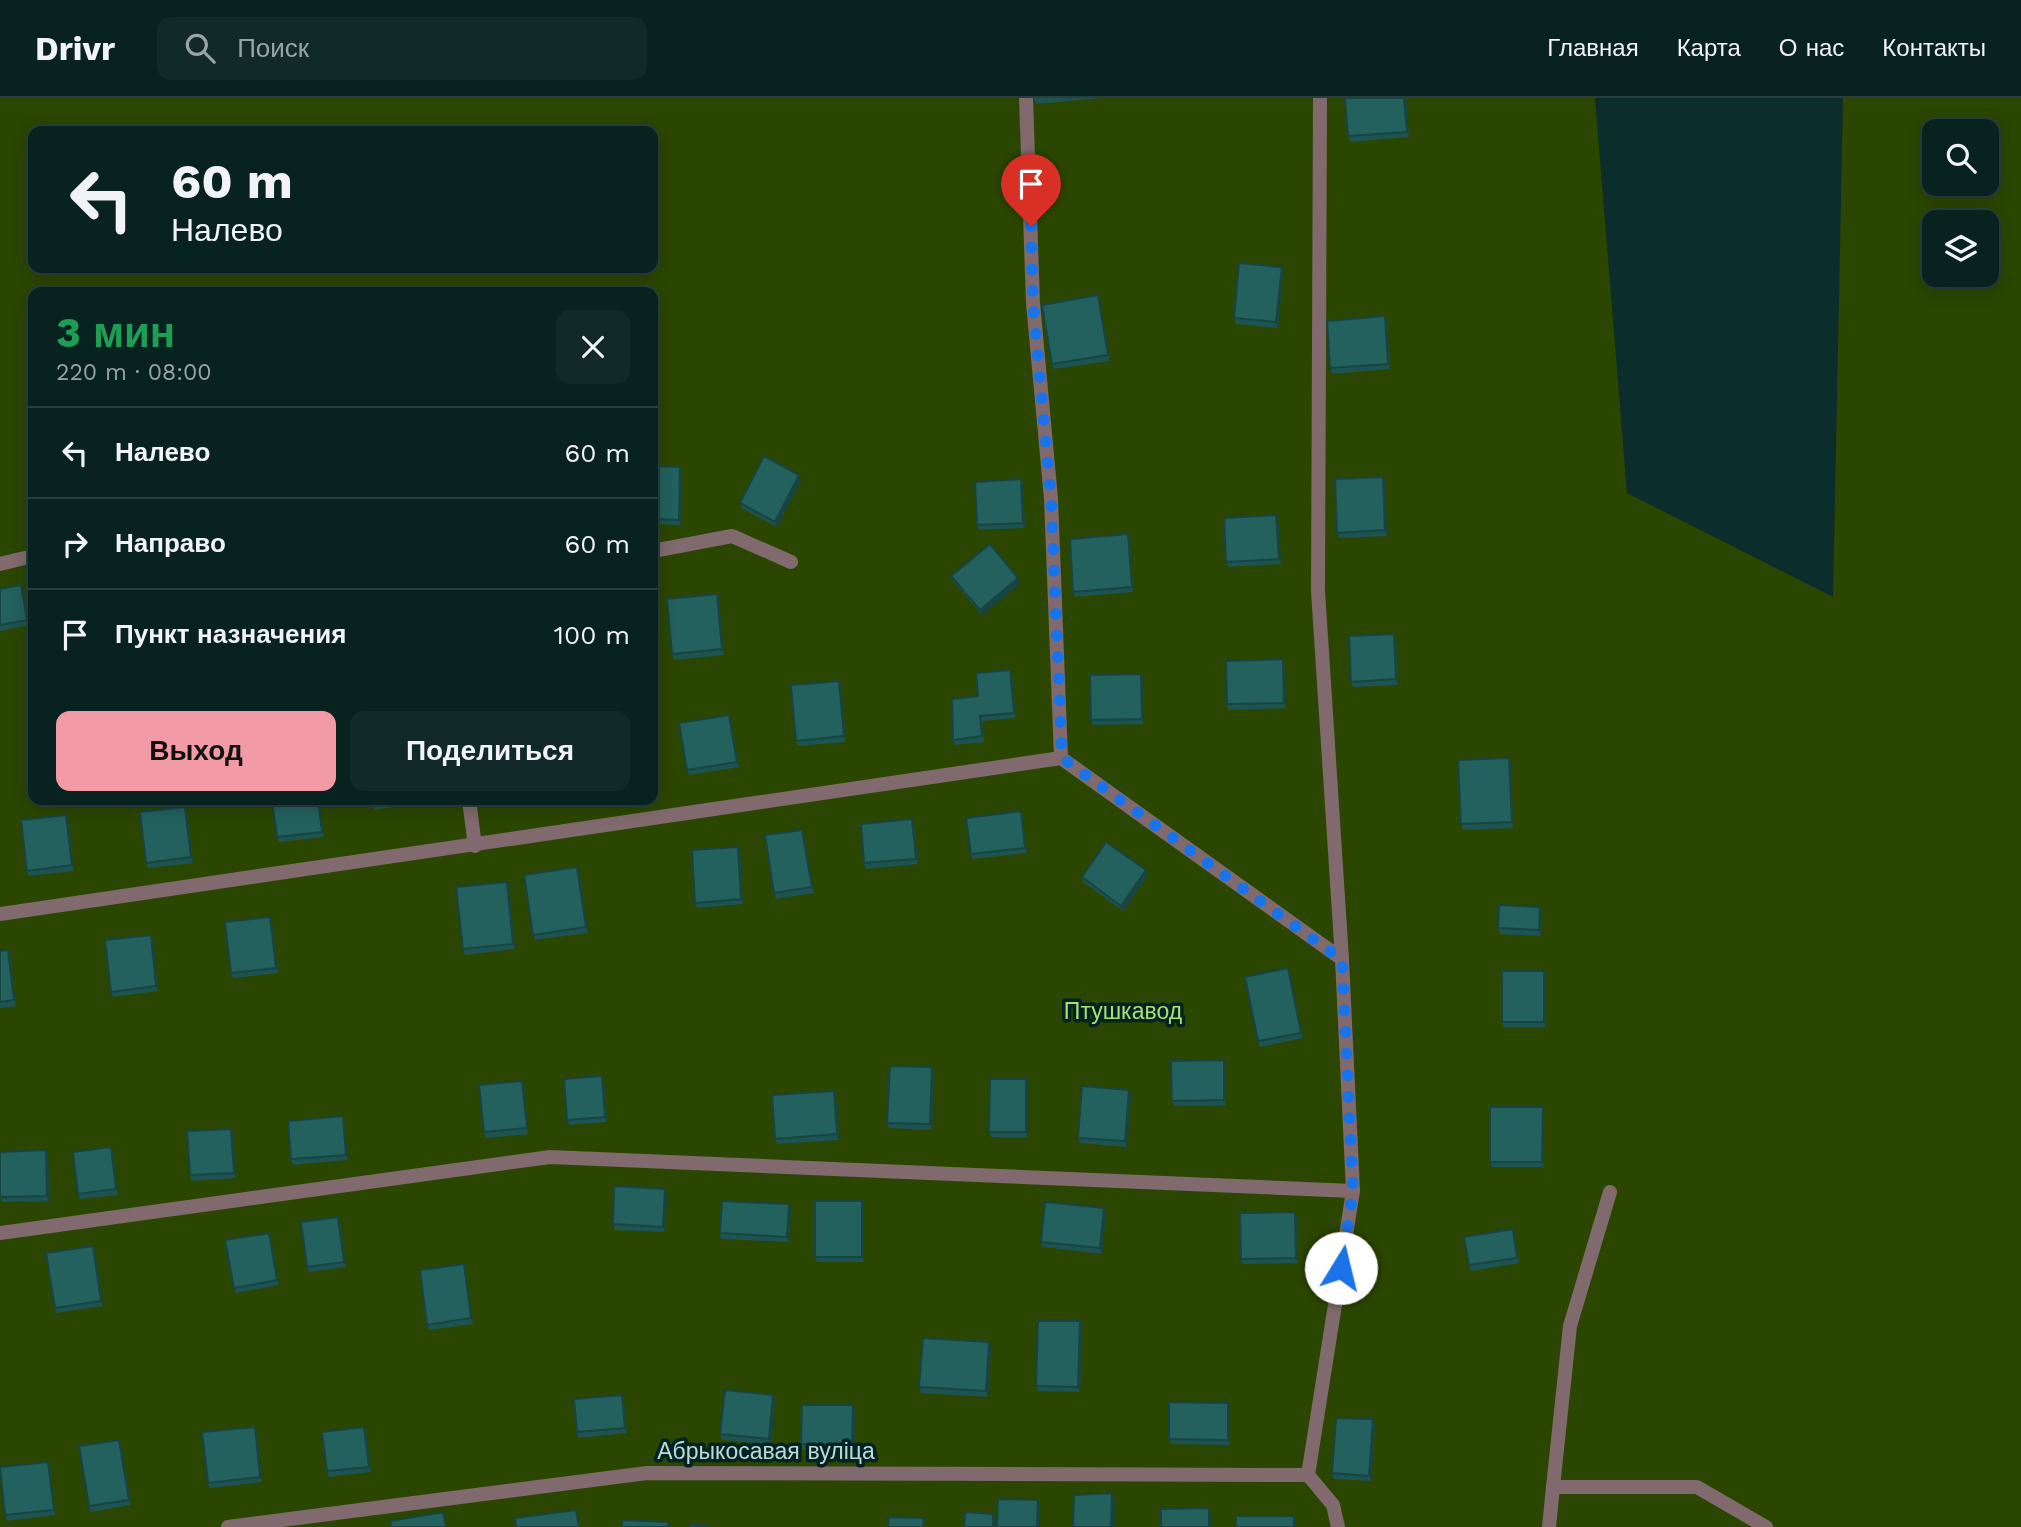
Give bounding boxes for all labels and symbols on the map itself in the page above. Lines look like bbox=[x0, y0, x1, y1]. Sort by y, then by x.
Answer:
pin bbox=[1001, 154, 1061, 226]
park label: Птушкавод bbox=[1064, 998, 1183, 1025]
position arrow bbox=[1304, 1231, 1378, 1305]
street label: Абрыкосавая вуліца bbox=[657, 1438, 875, 1465]

